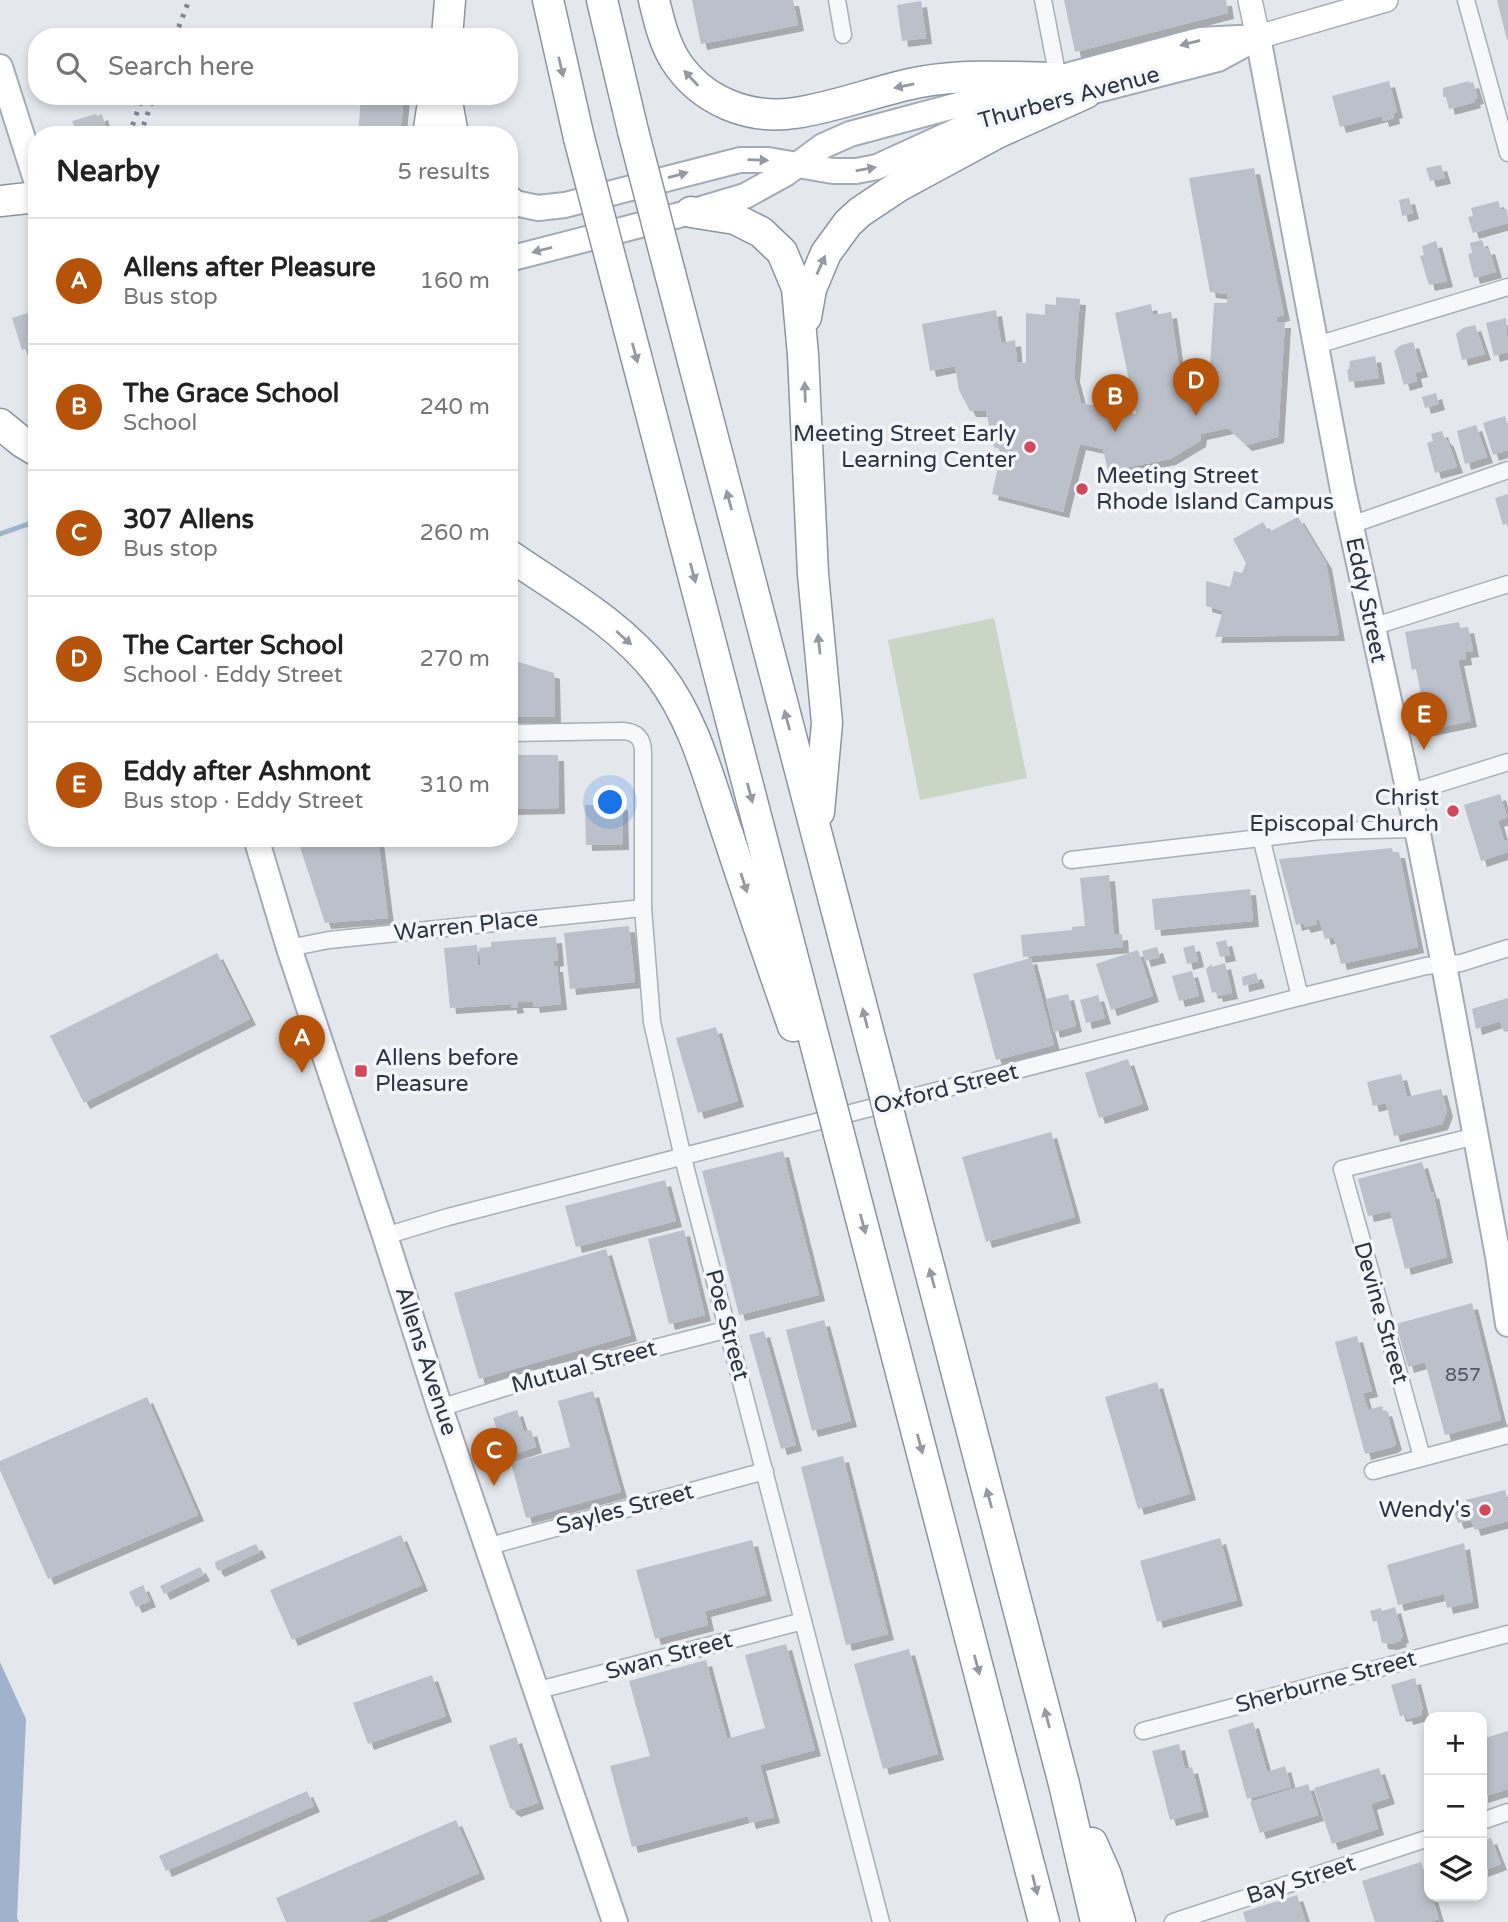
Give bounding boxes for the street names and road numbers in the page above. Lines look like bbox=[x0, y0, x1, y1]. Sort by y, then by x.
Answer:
street label: Thurbers Avenue bbox=[975, 60, 1163, 136]
street label: Eddy Street bbox=[1339, 535, 1393, 665]
street label: Warren Place bbox=[393, 905, 539, 947]
street label: Oxford Street bbox=[871, 1057, 1021, 1120]
street label: Devine Street bbox=[1347, 1239, 1415, 1387]
street label: Poe Street bbox=[699, 1266, 755, 1384]
street label: Allens Avenue bbox=[389, 1283, 463, 1439]
street label: Mutual Street bbox=[508, 1334, 660, 1400]
street label: Sayles Street bbox=[553, 1477, 697, 1541]
street label: Swan Street bbox=[603, 1626, 736, 1686]
street label: Sherburne Street bbox=[1233, 1644, 1420, 1720]
street label: Bay Street bbox=[1243, 1849, 1359, 1911]

